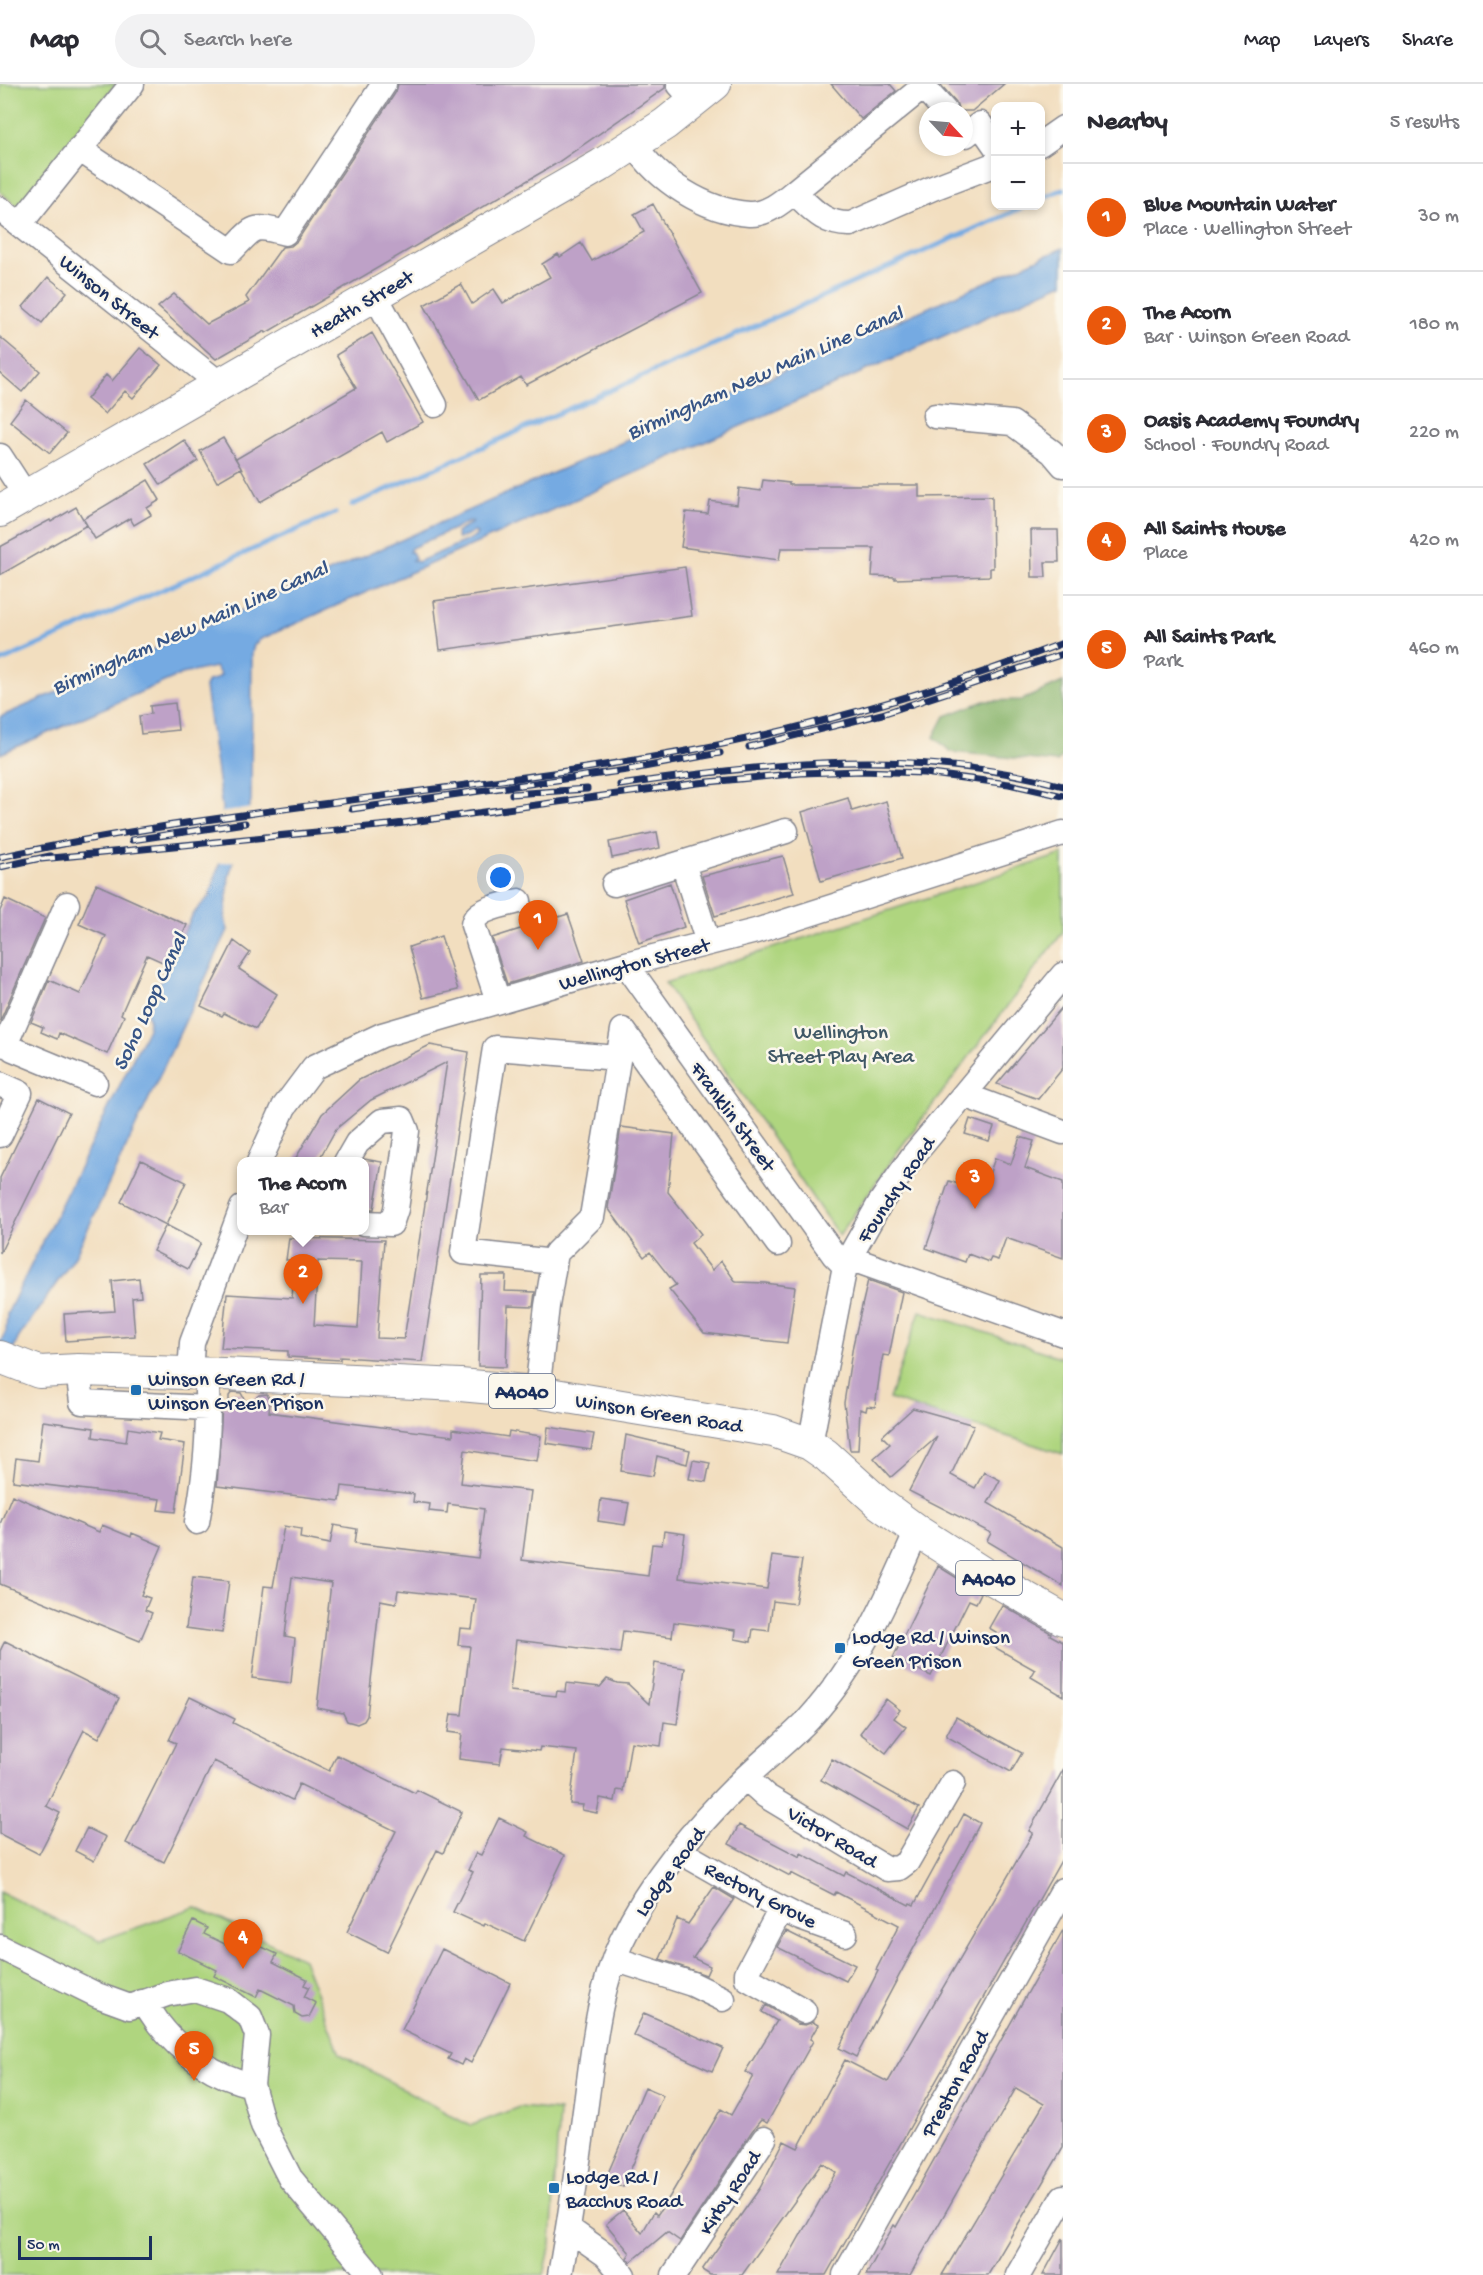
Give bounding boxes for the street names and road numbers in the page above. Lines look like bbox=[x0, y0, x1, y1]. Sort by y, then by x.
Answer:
street label: Winson Street bbox=[53, 251, 165, 348]
street label: Heath Street bbox=[307, 265, 421, 346]
street label: Wellington Street bbox=[557, 934, 715, 998]
street label: Franklin Street bbox=[682, 1058, 781, 1180]
street label: Foundry Road bbox=[853, 1132, 943, 1250]
road number: A4040 bbox=[489, 1374, 555, 1408]
street label: Winson Green Road bbox=[573, 1390, 746, 1441]
road number: A4040 bbox=[956, 1561, 1022, 1595]
street label: Victor Road bbox=[781, 1802, 882, 1877]
street label: Lodge Road bbox=[631, 1822, 714, 1923]
street label: Rectory Grove bbox=[699, 1858, 821, 1937]
street label: Preston Road bbox=[917, 2026, 997, 2143]
street label: Kirby Road bbox=[695, 2145, 769, 2241]

